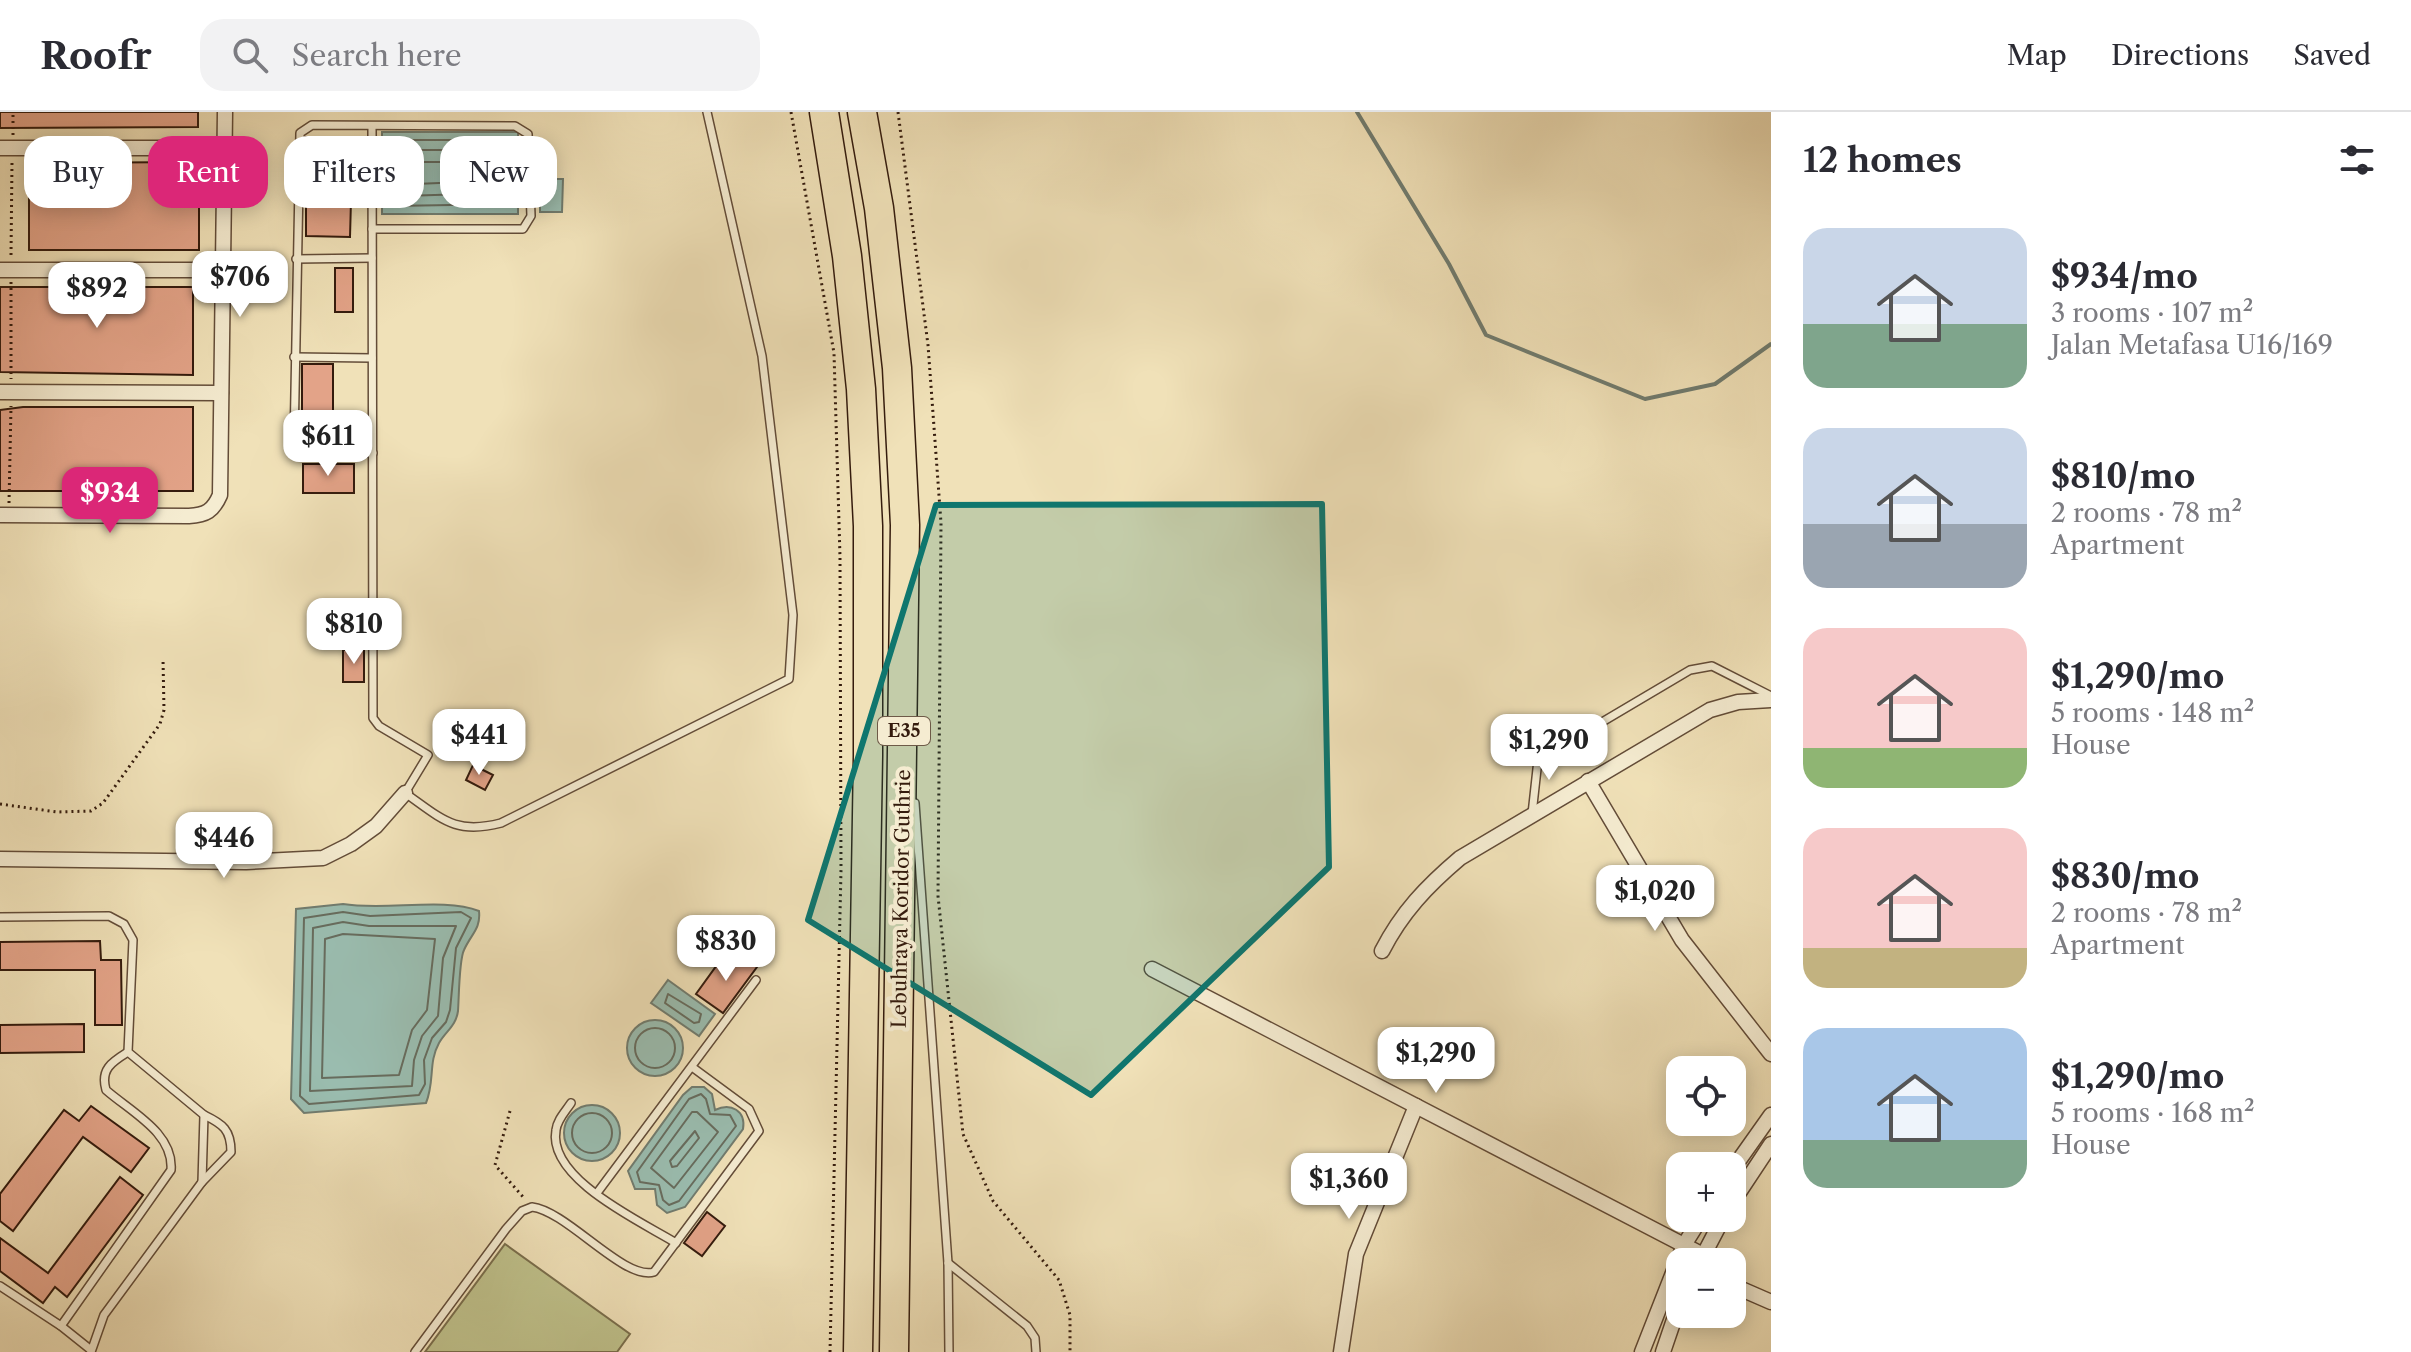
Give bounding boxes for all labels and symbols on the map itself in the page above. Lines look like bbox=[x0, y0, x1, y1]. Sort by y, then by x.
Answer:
pin: $706 bbox=[193, 251, 287, 319]
pin: $892 bbox=[50, 262, 144, 330]
pin: $611 bbox=[281, 410, 375, 478]
pin: $934 bbox=[63, 467, 157, 535]
pin: $810 bbox=[307, 598, 401, 666]
pin: $441 bbox=[432, 709, 526, 777]
pin: $1,290 bbox=[1484, 714, 1614, 782]
road number: E35 bbox=[878, 717, 930, 745]
street label: Lebuhraya Koridor Guthrie bbox=[887, 769, 915, 1029]
pin: $446 bbox=[177, 812, 271, 880]
pin: $1,020 bbox=[1590, 865, 1720, 933]
pin: $830 bbox=[679, 915, 773, 983]
pin: $1,290 bbox=[1371, 1027, 1501, 1095]
pin: $1,360 bbox=[1284, 1153, 1414, 1221]

